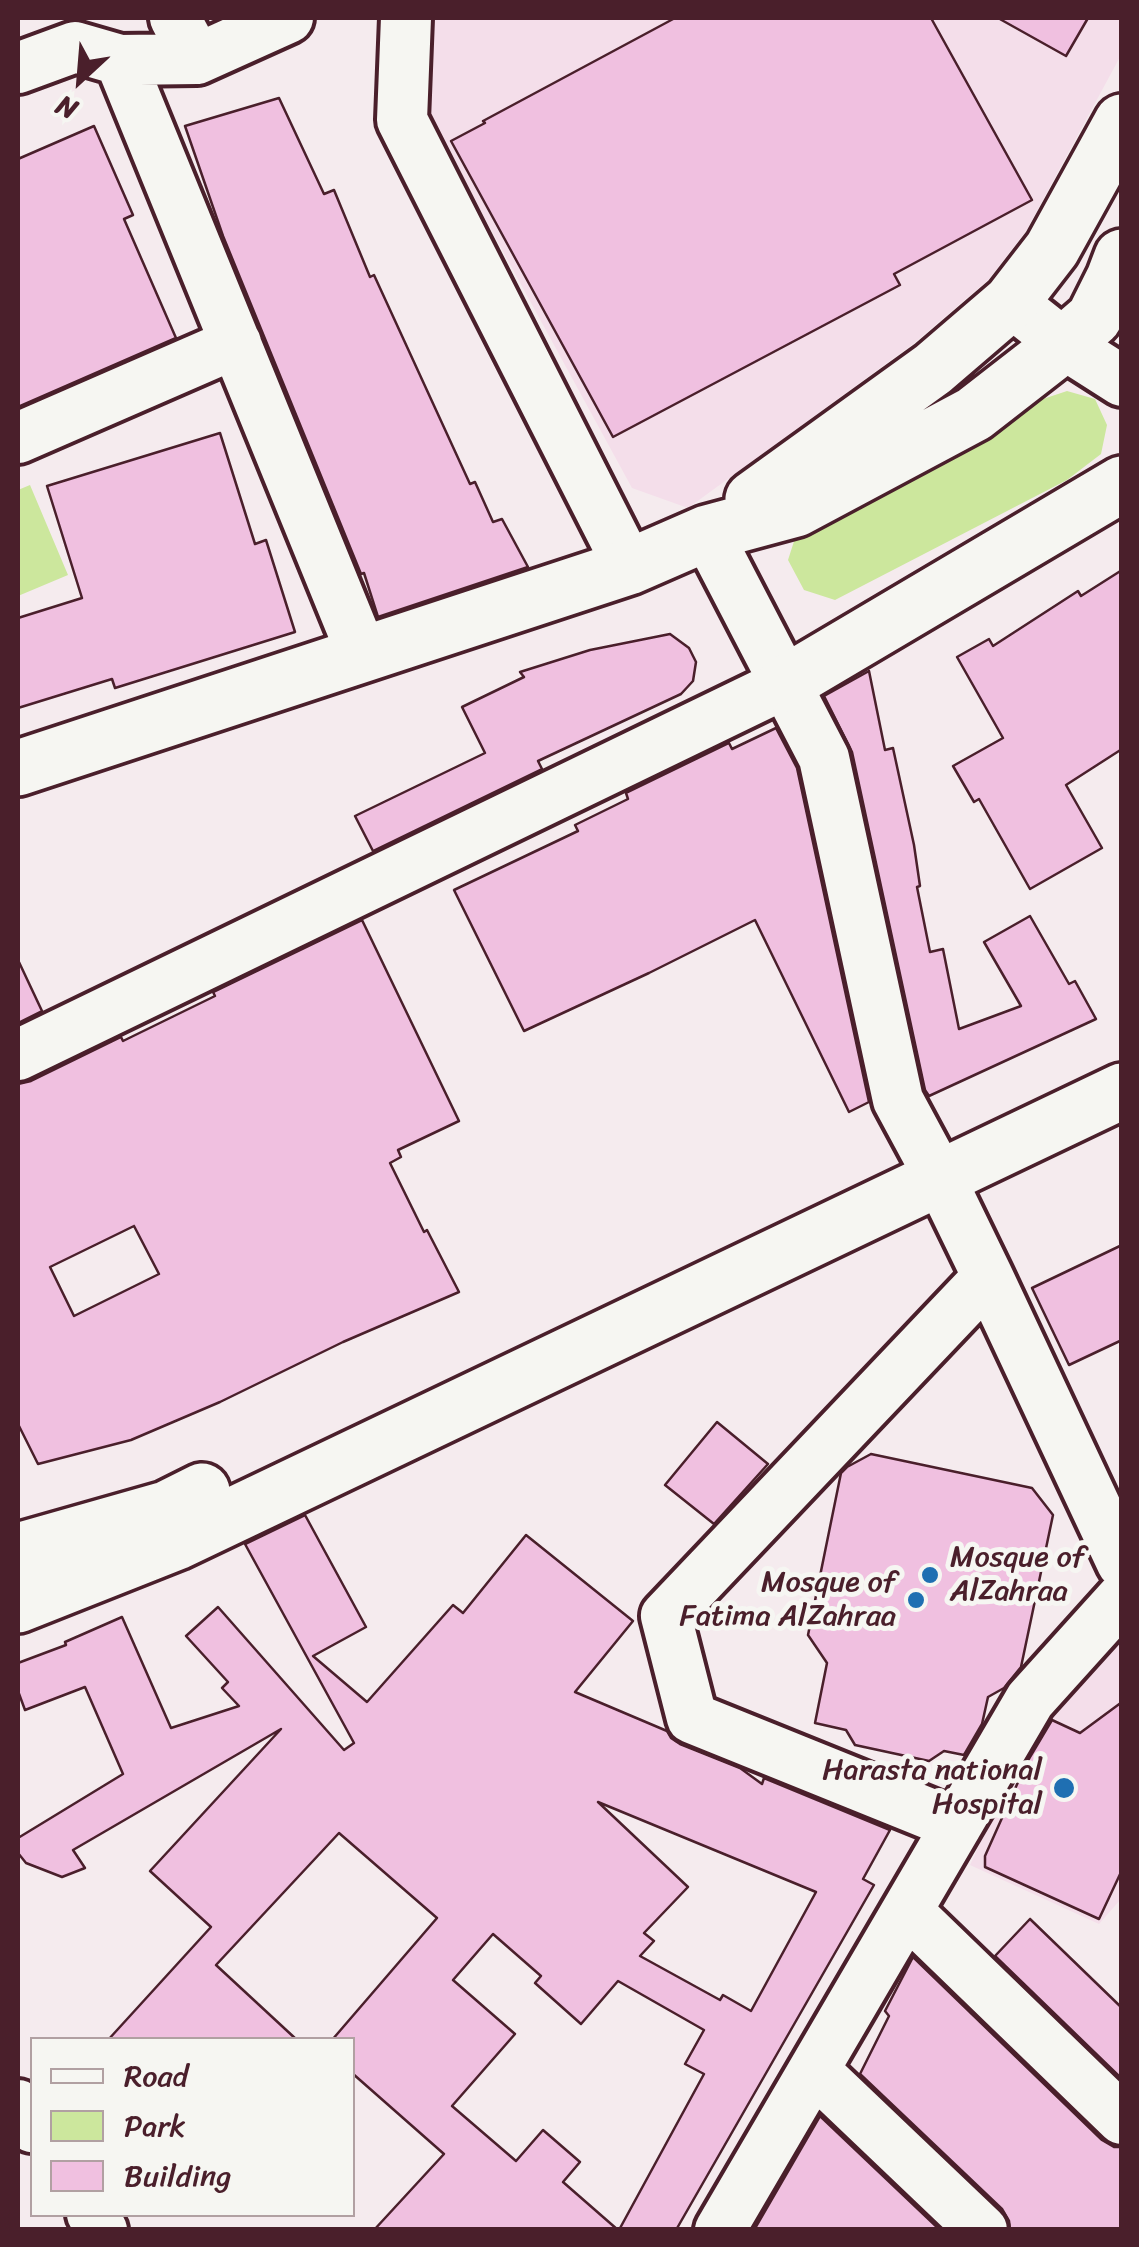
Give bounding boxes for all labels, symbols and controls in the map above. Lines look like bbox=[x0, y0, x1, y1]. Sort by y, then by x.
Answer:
north arrow bbox=[30, 30, 130, 130]
text: N bbox=[47, 81, 86, 134]
place label: Mosque of AlZahraa bbox=[950, 1540, 1085, 1610]
marker: Mosque of AlZahraa bbox=[919, 1564, 941, 1586]
place label: Mosque of Fatima AlZahraa bbox=[680, 1565, 896, 1636]
marker: Mosque of Fatima AlZahraa bbox=[905, 1589, 927, 1611]
place label: Harasta national Hospital bbox=[822, 1753, 1042, 1824]
marker: Harasta national Hospital bbox=[1051, 1775, 1077, 1801]
legend bbox=[30, 2037, 355, 2217]
text: Road bbox=[124, 2049, 188, 2103]
text: Park bbox=[124, 2099, 186, 2153]
text: Building bbox=[124, 2149, 231, 2203]

